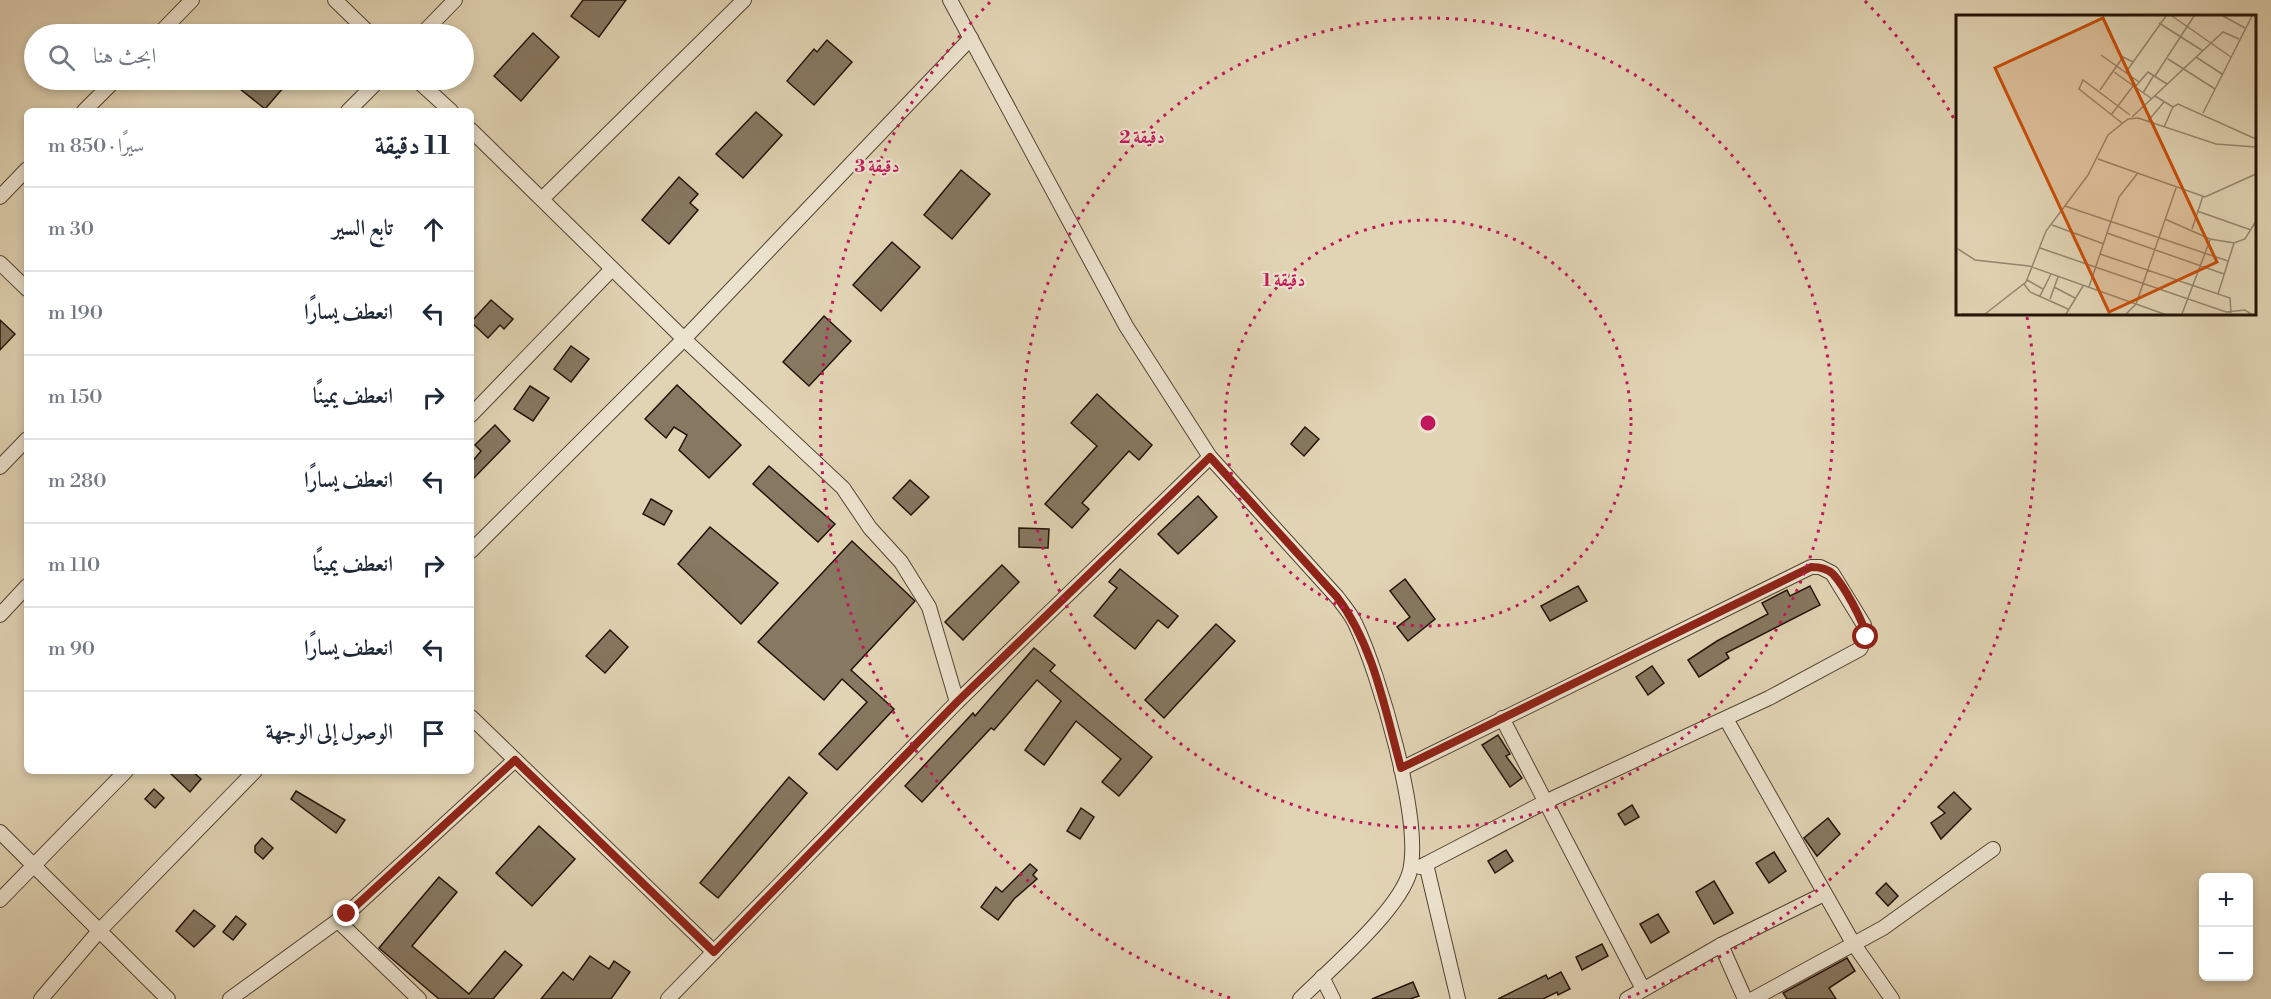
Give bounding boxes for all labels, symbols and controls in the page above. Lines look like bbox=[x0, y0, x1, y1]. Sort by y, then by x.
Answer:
inset map bbox=[1956, 15, 2256, 315]
search box bbox=[24, 24, 474, 90]
icon: search bbox=[45, 41, 78, 74]
text: ابحث هنا bbox=[93, 43, 156, 70]
text: 2 دقيقة bbox=[1119, 126, 1165, 149]
text: 11 دقيقة bbox=[375, 130, 450, 162]
text: سيرًا · 850 m bbox=[48, 134, 144, 159]
text: 3 دقيقة bbox=[854, 155, 900, 178]
icon: ahead bbox=[417, 213, 450, 246]
text: تابع السير bbox=[332, 215, 393, 242]
text: 30 m bbox=[48, 217, 94, 242]
text: 1 دقيقة bbox=[1263, 269, 1305, 292]
icon: left bbox=[417, 297, 450, 330]
text: انعطف يسارًا bbox=[304, 299, 393, 326]
text: 190 m bbox=[48, 301, 103, 326]
icon: right bbox=[417, 381, 450, 414]
text: انعطف يمينًا bbox=[313, 383, 393, 410]
text: 150 m bbox=[48, 385, 103, 410]
centre of rings bbox=[1418, 413, 1438, 433]
icon: left bbox=[417, 465, 450, 498]
text: انعطف يسارًا bbox=[304, 467, 393, 494]
text: 280 m bbox=[48, 469, 107, 494]
icon: right bbox=[417, 549, 450, 582]
text: انعطف يمينًا bbox=[313, 551, 393, 578]
text: 110 m bbox=[48, 553, 100, 578]
route start bbox=[1852, 623, 1878, 649]
icon: left bbox=[417, 633, 450, 666]
text: انعطف يسارًا bbox=[304, 635, 393, 662]
text: 90 m bbox=[48, 637, 95, 662]
icon: arrive bbox=[417, 717, 450, 750]
text: الوصول إلى الوجهة bbox=[265, 719, 393, 746]
map controls bbox=[2199, 873, 2253, 981]
button: + bbox=[2199, 873, 2253, 927]
route end bbox=[333, 900, 359, 926]
button: − bbox=[2199, 927, 2253, 981]

